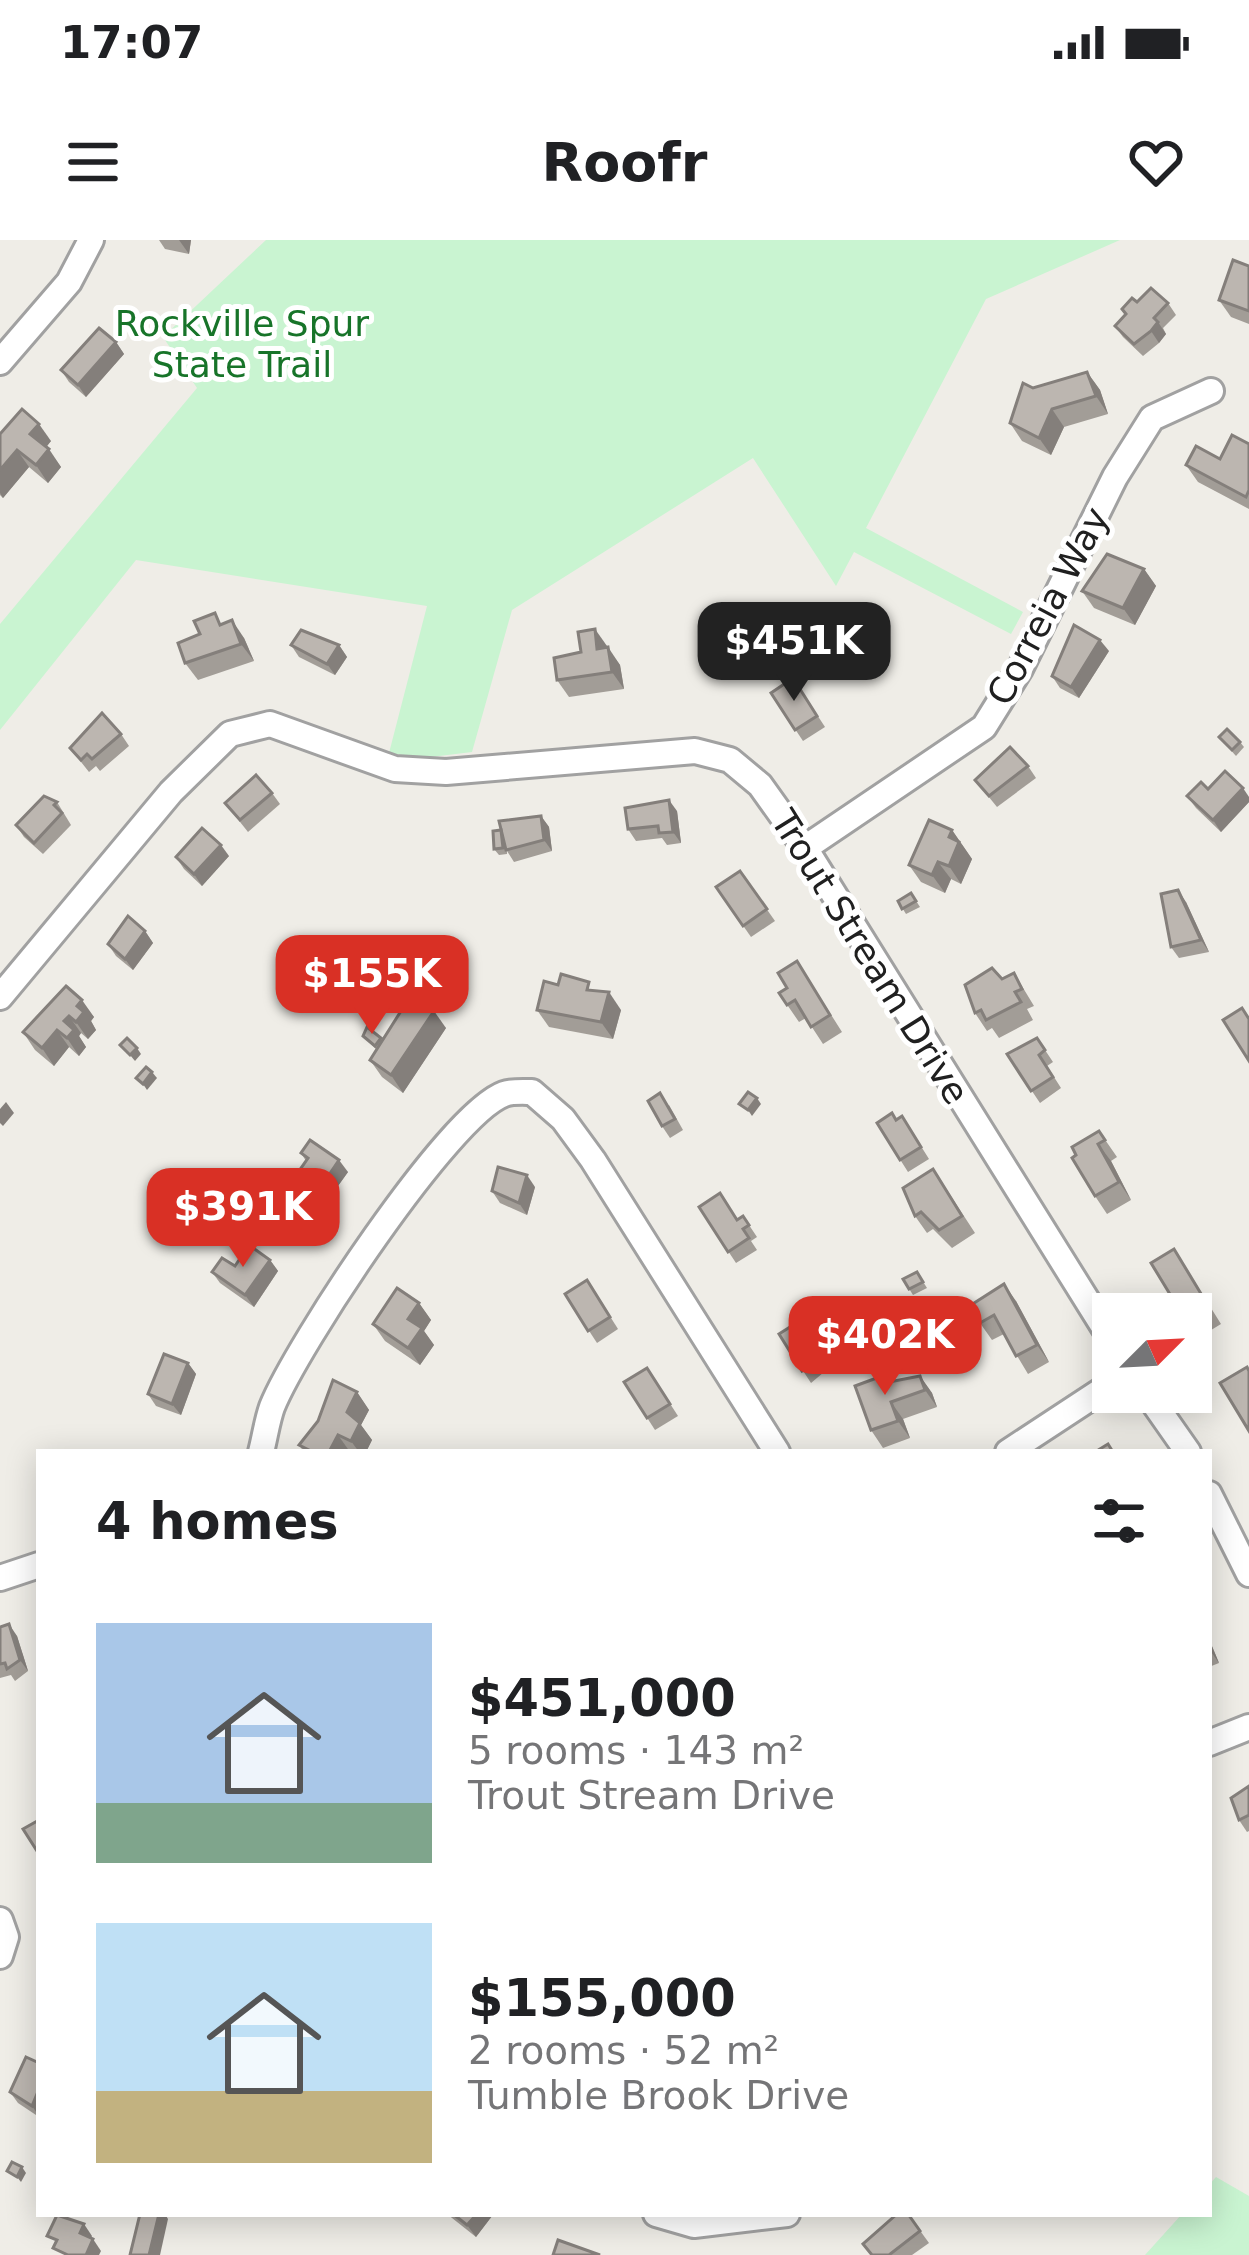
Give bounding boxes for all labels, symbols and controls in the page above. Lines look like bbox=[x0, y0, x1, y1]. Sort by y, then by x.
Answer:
text: 17:07 bbox=[60, 16, 203, 69]
icon: menu bbox=[60, 129, 126, 195]
icon: heart bbox=[1123, 129, 1189, 195]
text: Roofr bbox=[542, 131, 707, 194]
park label: Rockville Spur State Trail bbox=[115, 303, 369, 385]
street label: Correia Way bbox=[979, 500, 1117, 712]
pin: $451K bbox=[710, 602, 878, 704]
text: $451K bbox=[725, 618, 863, 663]
street label: Trout Stream Drive bbox=[762, 802, 977, 1112]
pin: $155K bbox=[288, 935, 456, 1037]
text: $155K bbox=[303, 951, 441, 996]
pin: $391K bbox=[159, 1168, 327, 1270]
text: $391K bbox=[174, 1184, 312, 1229]
north arrow bbox=[1092, 1293, 1212, 1413]
map controls bbox=[1092, 1293, 1212, 1413]
pin: $402K bbox=[801, 1296, 969, 1398]
text: $402K bbox=[816, 1312, 954, 1357]
icon: filters bbox=[1086, 1488, 1152, 1554]
text: 4 homes bbox=[96, 1492, 339, 1551]
text: $451,000 bbox=[468, 1669, 736, 1728]
icon: home bbox=[192, 1671, 336, 1815]
text: 5 rooms · 143 m² bbox=[468, 1728, 804, 1773]
text: Trout Stream Drive bbox=[468, 1773, 835, 1818]
text: $155,000 bbox=[468, 1969, 736, 2028]
icon: home bbox=[192, 1971, 336, 2115]
text: 2 rooms · 52 m² bbox=[468, 2028, 779, 2073]
text: Tumble Brook Drive bbox=[468, 2073, 849, 2118]

